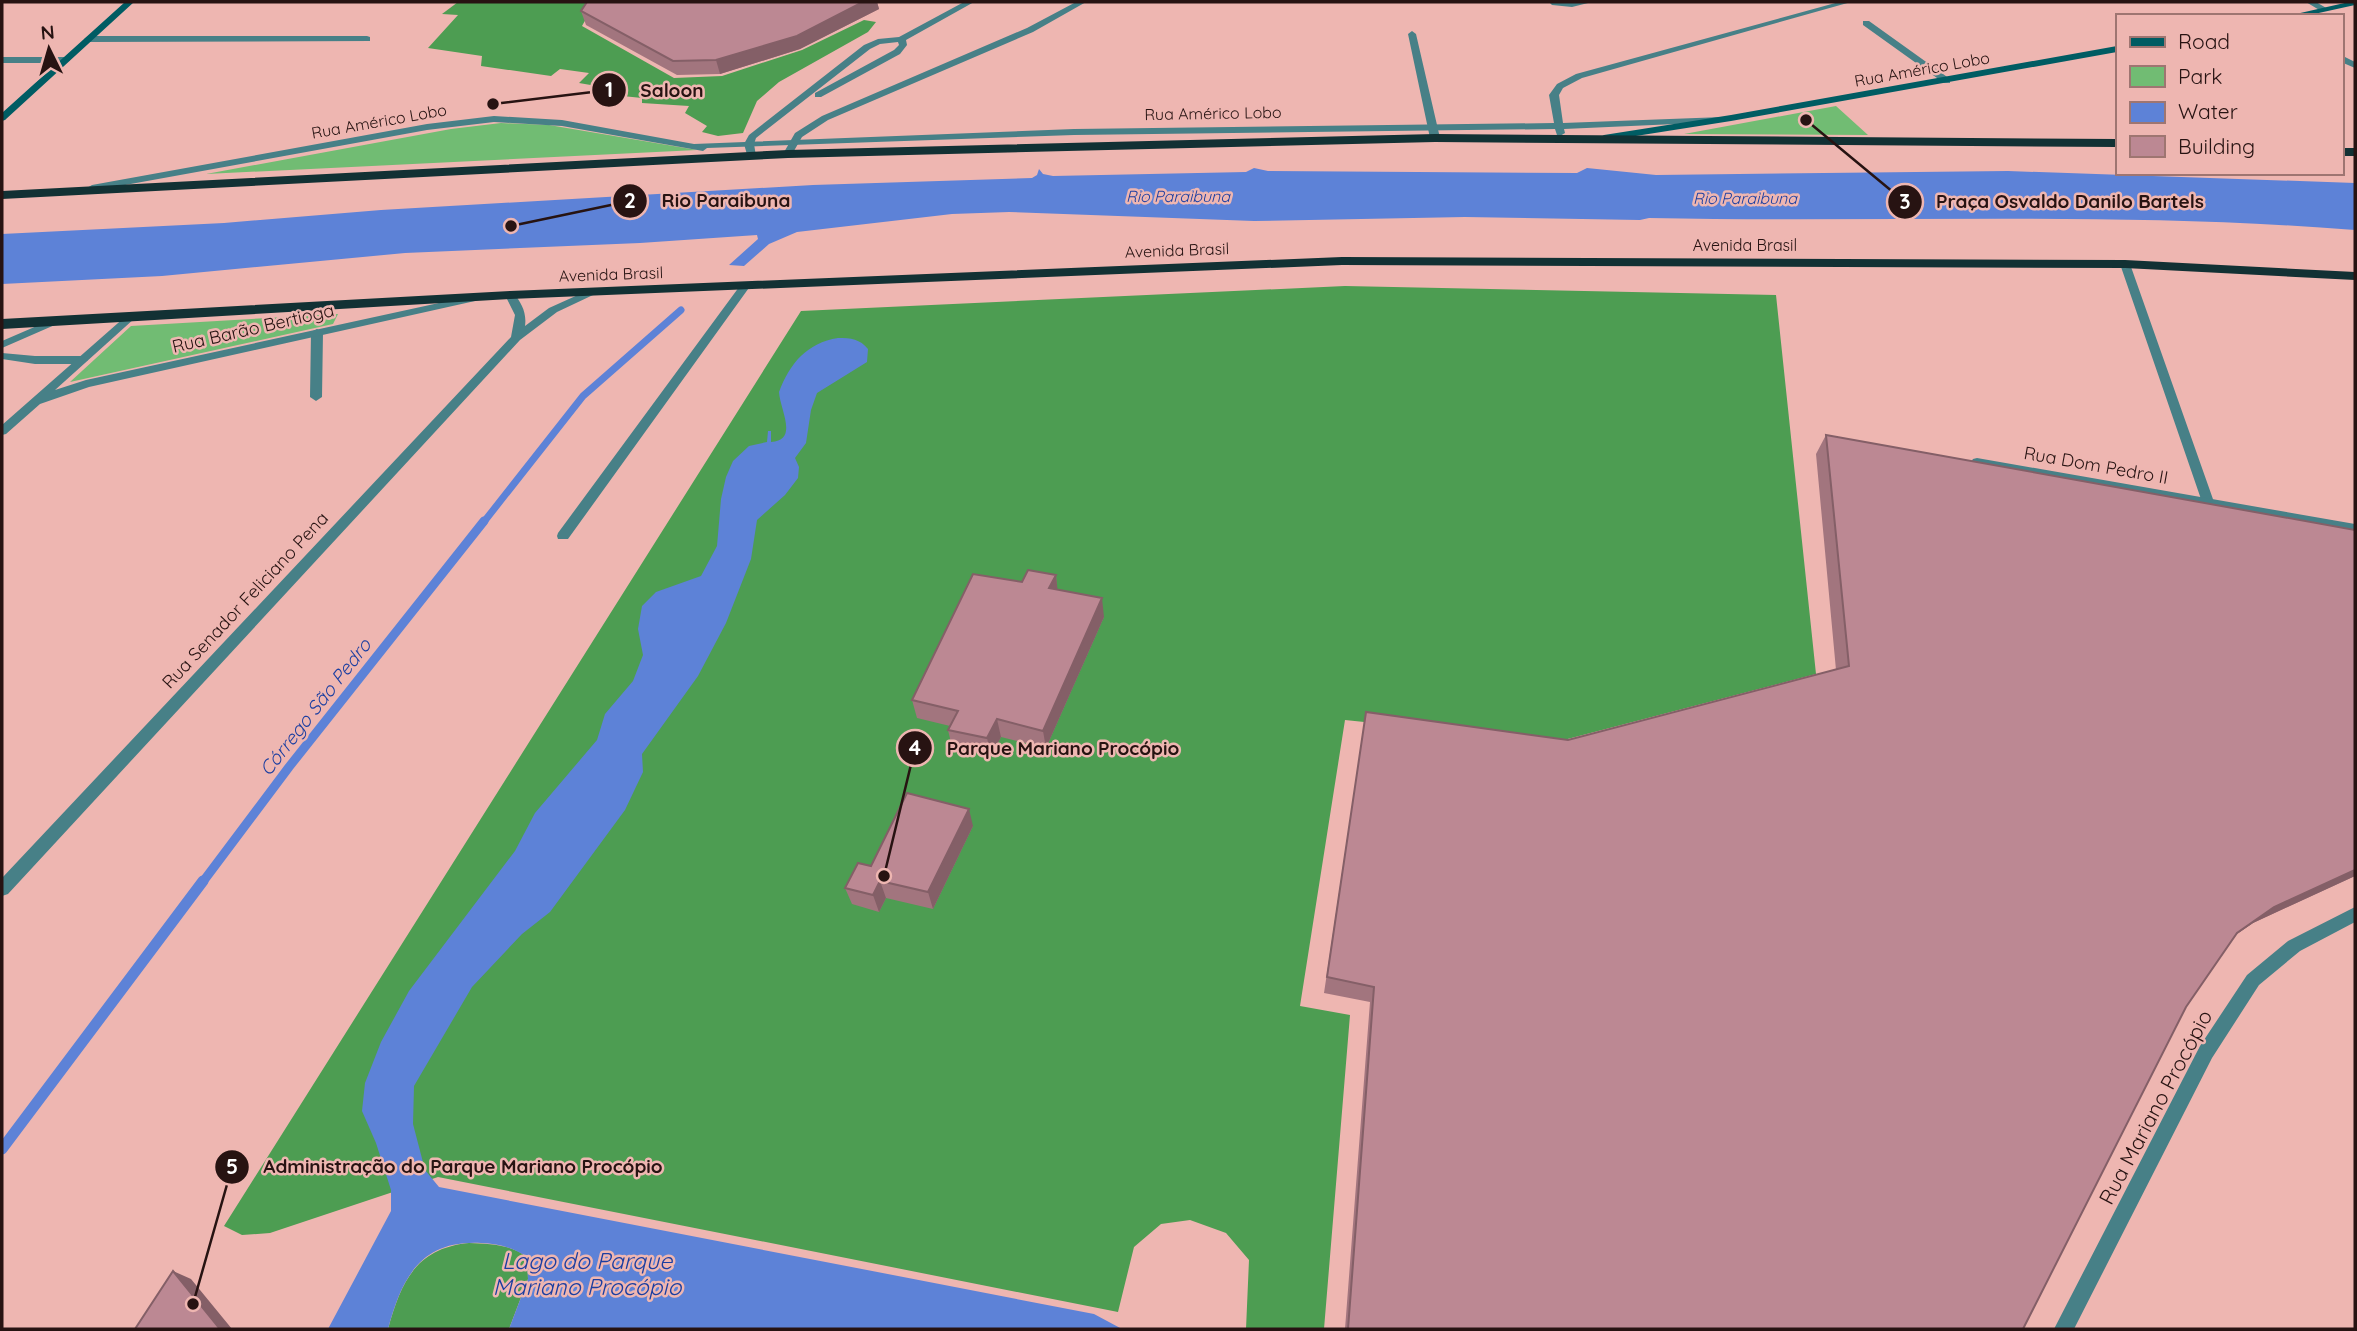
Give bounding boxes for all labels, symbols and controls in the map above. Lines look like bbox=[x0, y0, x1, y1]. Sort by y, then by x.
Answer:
north arrow bbox=[14, 14, 84, 84]
legend bbox=[2116, 14, 2343, 175]
text: N bbox=[40, 20, 56, 45]
text: Road bbox=[2178, 28, 2230, 54]
street label: Rua Américo Lobo bbox=[1853, 47, 1991, 91]
text: Park bbox=[2178, 63, 2222, 89]
callout: Saloon bbox=[591, 70, 717, 110]
text: 1 bbox=[605, 76, 613, 102]
text: Saloon bbox=[640, 78, 704, 102]
text: Water bbox=[2178, 98, 2238, 124]
street label: Rua Américo Lobo bbox=[310, 99, 448, 143]
street label: Rua Américo Lobo bbox=[1144, 102, 1282, 124]
text: Building bbox=[2178, 133, 2255, 159]
callout: Rio Paraibuna bbox=[613, 181, 804, 221]
callout: Praça Osvaldo Danilo Bartels bbox=[1887, 182, 2218, 222]
water label: Rio Paraibuna bbox=[1126, 186, 1231, 206]
text: 2 bbox=[624, 187, 636, 213]
text: Rio Paraibuna bbox=[662, 188, 790, 212]
water label: Rio Paraibuna bbox=[1693, 188, 1798, 208]
text: 3 bbox=[1899, 188, 1911, 214]
text: Praça Osvaldo Danilo Bartels bbox=[1936, 189, 2204, 213]
street label: Avenida Brasil bbox=[1693, 235, 1797, 255]
street label: Avenida Brasil bbox=[1124, 238, 1230, 262]
street label: Avenida Brasil bbox=[558, 262, 664, 286]
street label: Rua Barão Bertioga bbox=[170, 298, 336, 358]
street label: Rua Dom Pedro II bbox=[2022, 441, 2170, 489]
street label: Rua Senador Feliciano Pena bbox=[157, 507, 333, 693]
water label: Córrego São Pedro bbox=[254, 632, 377, 780]
callout: Parque Mariano Procópio bbox=[897, 728, 1193, 768]
text: 4 bbox=[909, 734, 921, 760]
text: Parque Mariano Procópio bbox=[947, 736, 1179, 760]
street label: Rua Mariano Procópio bbox=[2093, 1005, 2217, 1209]
callout: Administração do Parque Mariano Procópio bbox=[214, 1147, 677, 1187]
text: 5 bbox=[226, 1153, 238, 1179]
text: Administração do Parque Mariano Procópio bbox=[263, 1154, 663, 1178]
water label: Lago do Parque Mariano Procópio bbox=[493, 1246, 682, 1301]

